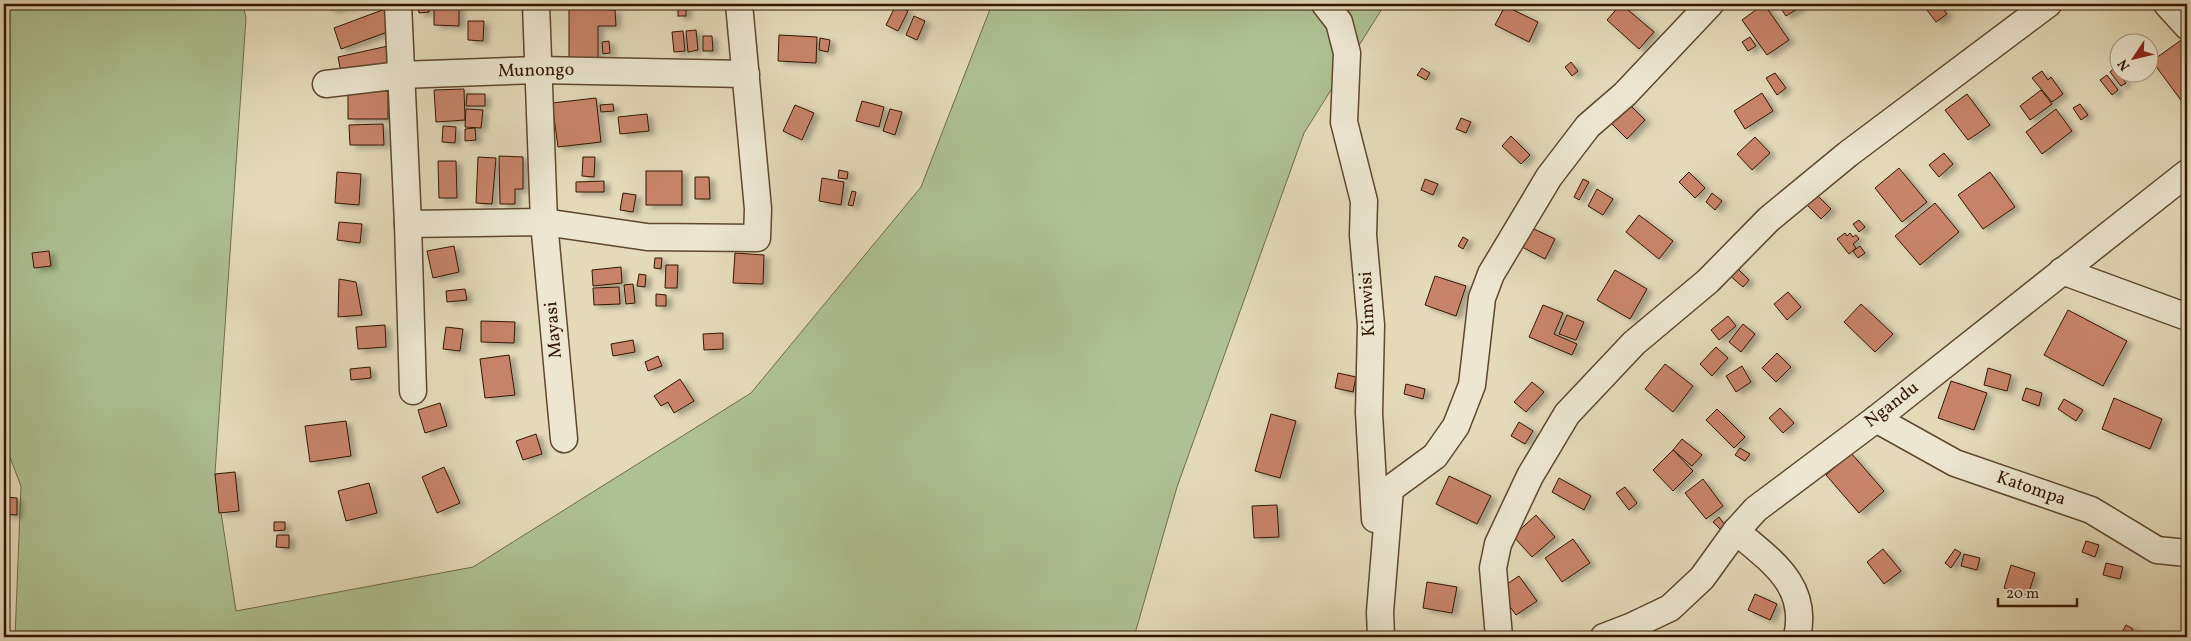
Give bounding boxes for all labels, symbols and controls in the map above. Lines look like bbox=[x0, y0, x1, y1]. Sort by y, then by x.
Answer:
north arrow bbox=[2108, 32, 2158, 82]
text: N bbox=[2114, 55, 2135, 74]
street label: Munongo bbox=[498, 58, 574, 84]
street label: Kimwisi bbox=[1354, 271, 1382, 337]
street label: Mayasi bbox=[539, 301, 569, 359]
street label: Ngandu bbox=[1860, 376, 1924, 434]
street label: Katompa bbox=[1993, 465, 2069, 513]
scale bar bbox=[1998, 576, 2077, 608]
text: 20 m bbox=[2006, 584, 2039, 605]

